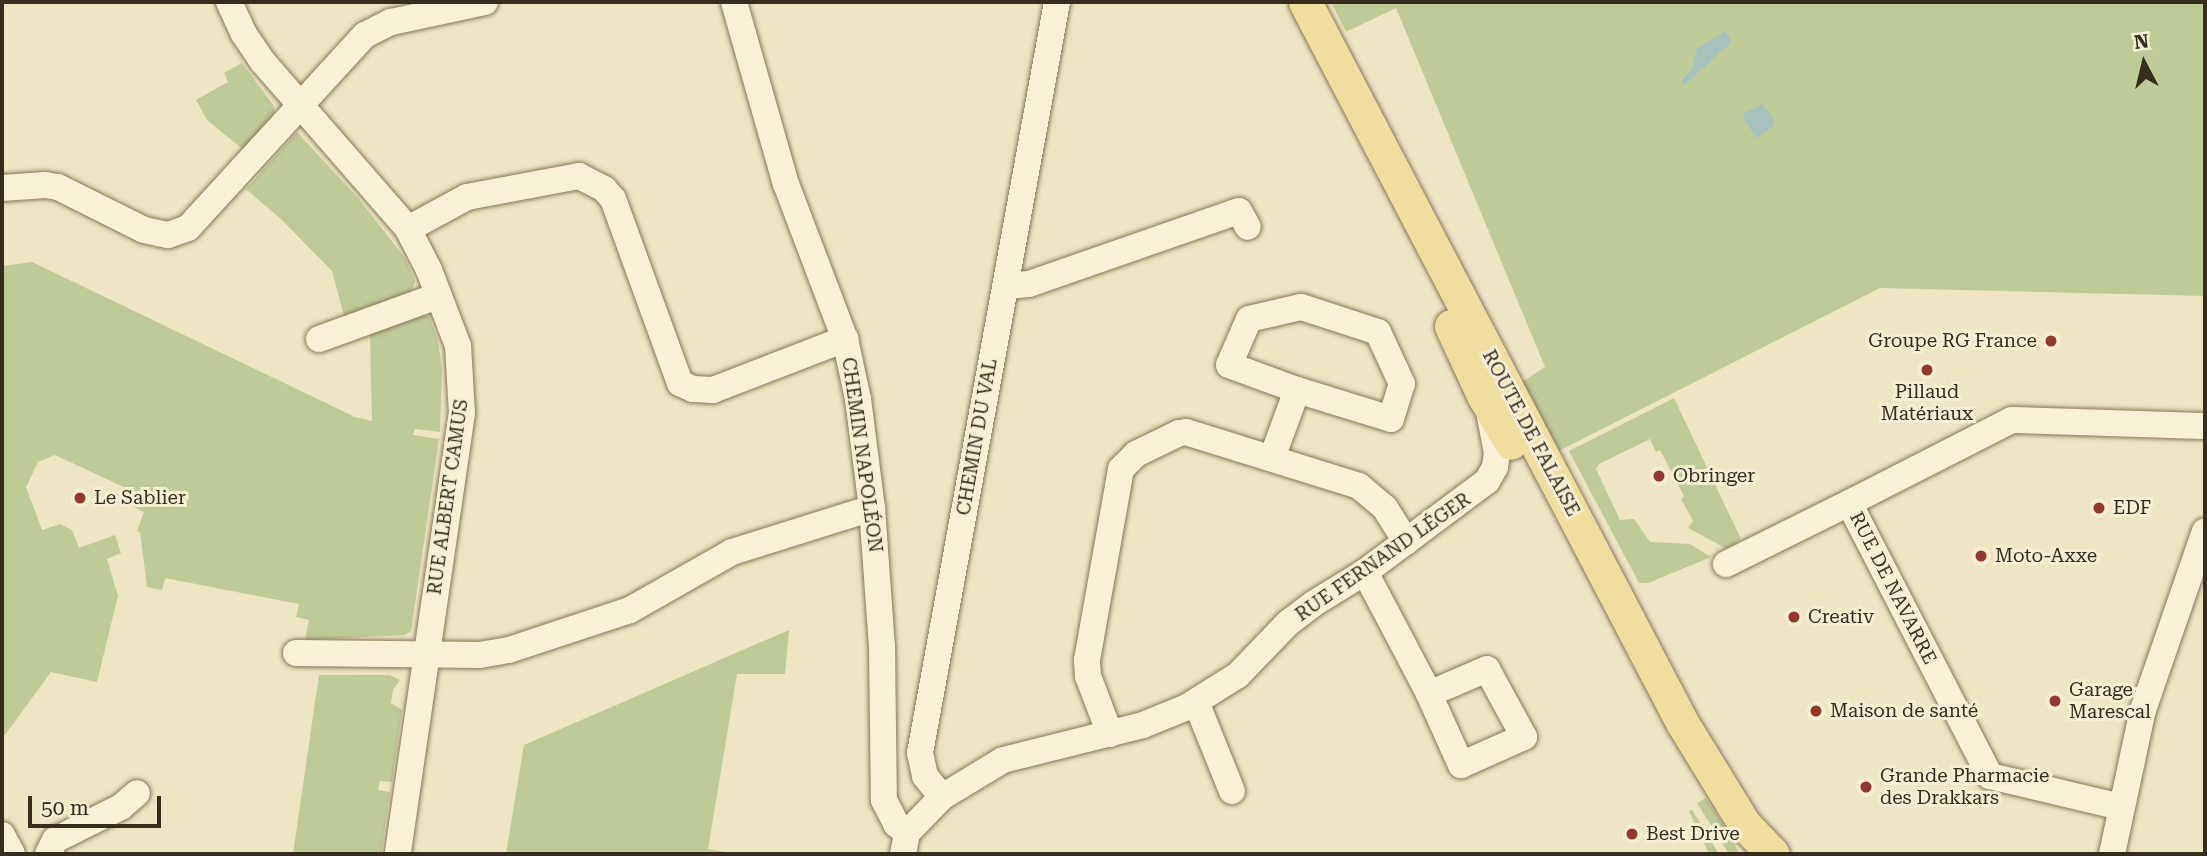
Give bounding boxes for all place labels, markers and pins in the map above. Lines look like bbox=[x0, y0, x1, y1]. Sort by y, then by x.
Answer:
place label: Groupe RG France bbox=[1868, 330, 2037, 352]
marker: Groupe RG France bbox=[2043, 333, 2059, 349]
marker: Pillaud Matériaux bbox=[1919, 362, 1935, 378]
place label: Pillaud Matériaux bbox=[1881, 381, 1973, 425]
place label: Obringer bbox=[1673, 465, 1755, 487]
marker: Obringer bbox=[1651, 468, 1667, 484]
place label: Le Sablier bbox=[94, 487, 186, 509]
marker: Le Sablier bbox=[72, 490, 88, 506]
place label: EDF bbox=[2113, 497, 2151, 519]
marker: EDF bbox=[2091, 500, 2107, 516]
place label: Moto-Axxe bbox=[1995, 545, 2097, 567]
marker: Moto-Axxe bbox=[1973, 548, 1989, 564]
place label: Creativ bbox=[1808, 606, 1874, 628]
marker: Creativ bbox=[1786, 609, 1802, 625]
place label: Garage Marescal bbox=[2069, 679, 2151, 723]
marker: Garage Marescal bbox=[2047, 693, 2063, 709]
place label: Maison de santé bbox=[1830, 700, 1978, 722]
marker: Maison de santé bbox=[1808, 703, 1824, 719]
place label: Grande Pharmacie des Drakkars bbox=[1880, 765, 2049, 809]
marker: Grande Pharmacie des Drakkars bbox=[1858, 779, 1874, 795]
place label: Best Drive bbox=[1646, 823, 1740, 845]
marker: Best Drive bbox=[1624, 826, 1640, 842]

